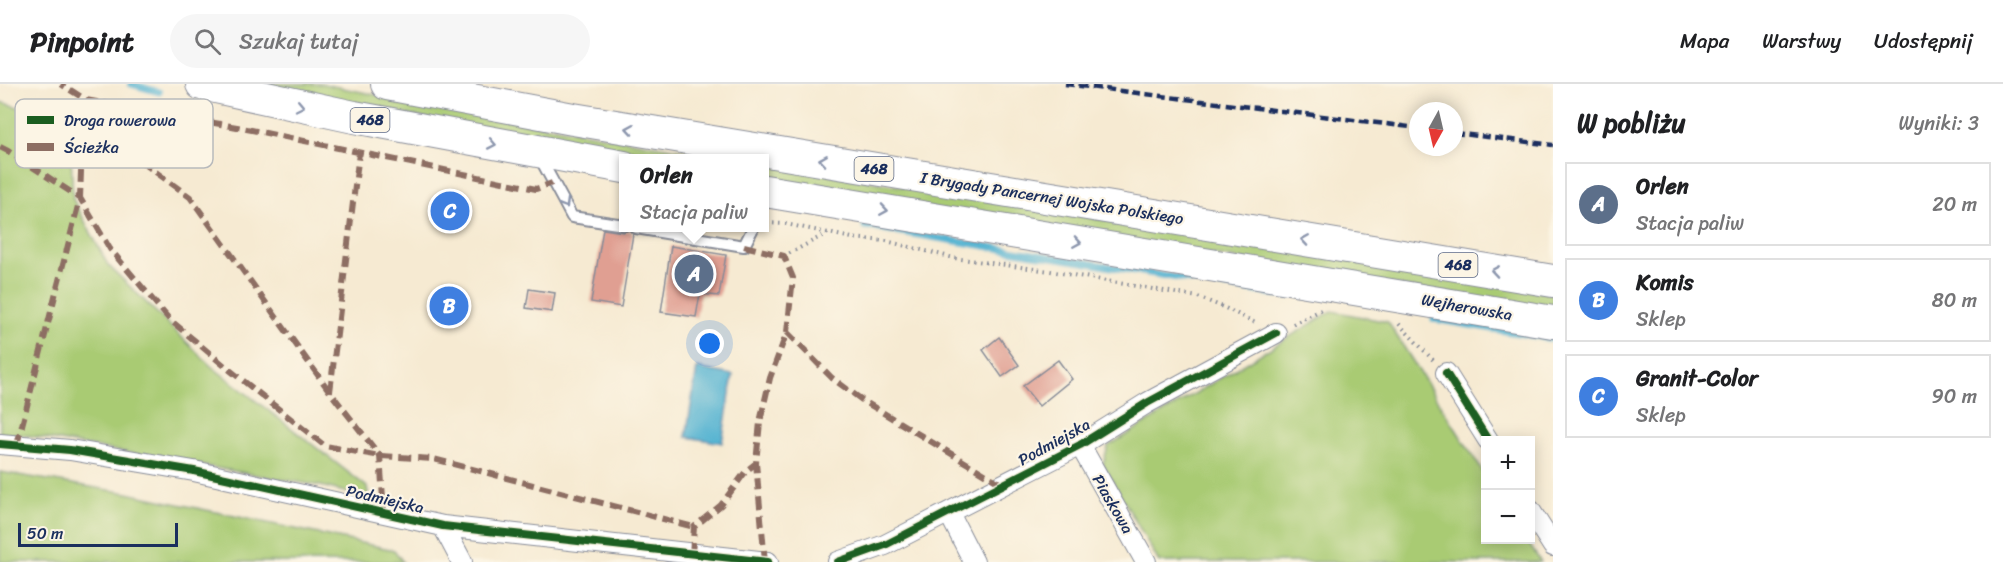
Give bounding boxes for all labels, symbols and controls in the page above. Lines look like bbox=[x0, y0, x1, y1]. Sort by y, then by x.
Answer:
search box bbox=[170, 14, 590, 68]
text: Pinpoint bbox=[30, 17, 134, 66]
text: Szukaj tutaj bbox=[239, 22, 358, 61]
text: Mapa bbox=[1680, 22, 1729, 60]
text: Warstwy bbox=[1762, 22, 1841, 60]
text: Udostępnij bbox=[1874, 22, 1973, 60]
icon: search bbox=[191, 25, 224, 58]
one-way arrow bbox=[295, 98, 305, 111]
legend bbox=[15, 99, 213, 168]
text: W pobliżu bbox=[1577, 100, 1686, 146]
north arrow bbox=[1409, 102, 1463, 156]
text: Droga rowerowa bbox=[64, 106, 176, 135]
text: Wyniki: 3 bbox=[1899, 106, 1979, 141]
road number: 468 bbox=[350, 108, 389, 132]
one-way arrow bbox=[626, 123, 635, 135]
text: Ścieżka bbox=[64, 133, 119, 162]
one-way arrow bbox=[486, 137, 496, 150]
popup bbox=[619, 154, 769, 232]
one-way arrow bbox=[818, 155, 827, 167]
text: Orlen bbox=[640, 156, 693, 195]
road number: 468 bbox=[854, 157, 894, 181]
street label: I Brygady Pancernej Wojska Polskiego bbox=[917, 163, 1186, 233]
text: Orlen bbox=[1636, 167, 1689, 206]
text: A bbox=[1592, 187, 1605, 222]
text: 20 m bbox=[1932, 187, 1977, 222]
pin: C bbox=[430, 188, 470, 234]
text: Stacja paliw bbox=[640, 195, 748, 230]
one-way arrow bbox=[558, 198, 569, 208]
one-way arrow bbox=[880, 204, 889, 216]
text: Stacja paliw bbox=[1636, 206, 1744, 241]
one-way arrow bbox=[1301, 234, 1311, 247]
one-way arrow bbox=[1072, 236, 1081, 248]
pin: A bbox=[674, 252, 714, 297]
road number: 468 bbox=[1438, 253, 1478, 277]
text: Komis bbox=[1636, 263, 1694, 302]
one-way arrow bbox=[1491, 266, 1500, 278]
text: B bbox=[1592, 283, 1605, 318]
text: 80 m bbox=[1932, 283, 1977, 318]
pin: B bbox=[430, 284, 468, 328]
street label: Wejherowska bbox=[1419, 285, 1515, 329]
text: Sklep bbox=[1636, 302, 1686, 337]
your location bbox=[695, 329, 724, 358]
text: Granit-Color bbox=[1636, 359, 1758, 398]
text: C bbox=[1592, 379, 1605, 414]
text: 90 m bbox=[1932, 379, 1977, 414]
text: Sklep bbox=[1636, 398, 1686, 433]
street label: Podmiejska bbox=[1012, 410, 1096, 474]
map controls bbox=[1481, 436, 1535, 544]
button: + bbox=[1481, 436, 1535, 490]
street label: Piaskowa bbox=[1084, 469, 1142, 539]
street label: Podmiejska bbox=[343, 476, 427, 522]
button: − bbox=[1481, 490, 1535, 544]
text: 50 m bbox=[27, 519, 63, 548]
scale bar bbox=[18, 520, 178, 548]

